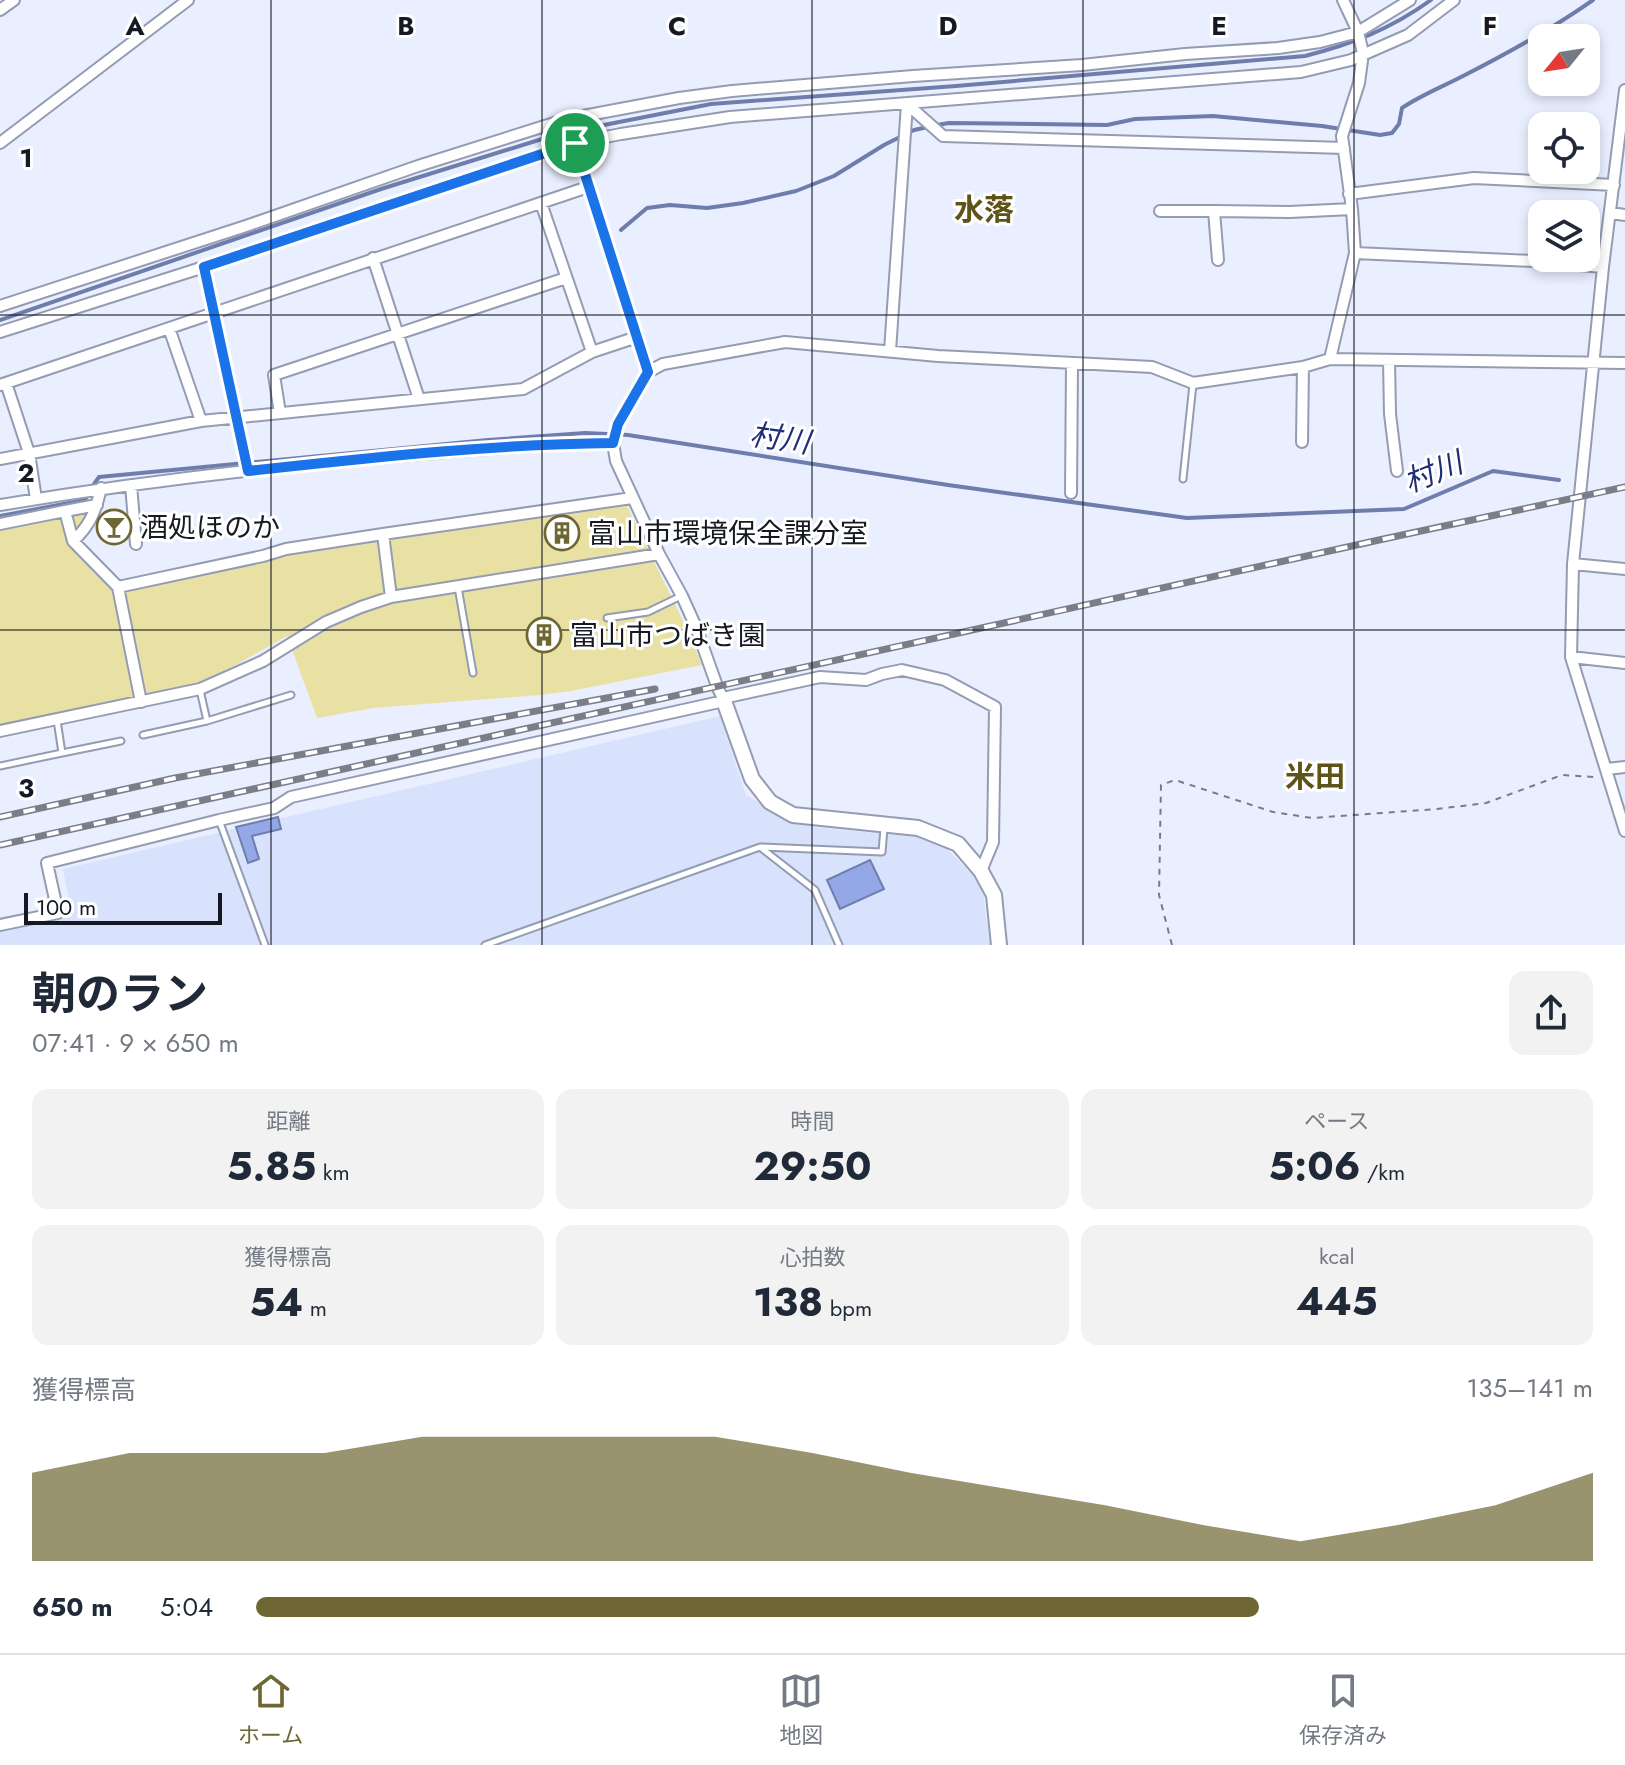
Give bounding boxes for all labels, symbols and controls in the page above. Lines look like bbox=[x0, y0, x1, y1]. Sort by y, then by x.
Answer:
text: A bbox=[124, 7, 145, 45]
text: B bbox=[397, 7, 415, 45]
text: C bbox=[668, 7, 686, 45]
text: D bbox=[938, 7, 958, 45]
text: E bbox=[1211, 7, 1227, 45]
text: F bbox=[1483, 7, 1497, 45]
north arrow bbox=[1528, 24, 1600, 96]
map controls bbox=[1528, 24, 1600, 272]
pin bbox=[541, 109, 609, 177]
button: locate bbox=[1528, 112, 1600, 184]
icon: arrive bbox=[553, 121, 597, 165]
text: 1 bbox=[19, 139, 33, 177]
district label: 水落 bbox=[954, 188, 1014, 231]
button: layers bbox=[1528, 200, 1600, 272]
water label: 村川 bbox=[747, 413, 816, 464]
water label: 村川 bbox=[1397, 440, 1472, 503]
text: 2 bbox=[17, 454, 35, 492]
place label: 酒処ほのか bbox=[140, 507, 280, 548]
bar icon: 酒処ほのか bbox=[95, 508, 133, 546]
place label: 富山市環境保全課分室 bbox=[588, 513, 868, 554]
building icon: 富山市環境保全課分室 bbox=[543, 514, 581, 552]
place label: 富山市つばき園 bbox=[570, 615, 766, 656]
building icon: 富山市つばき園 bbox=[525, 616, 563, 654]
district label: 米田 bbox=[1285, 755, 1345, 798]
text: 3 bbox=[18, 769, 34, 807]
scale bar bbox=[24, 889, 222, 925]
text: 100 m bbox=[36, 891, 96, 923]
text: 朝のラン bbox=[32, 962, 208, 1026]
button: share bbox=[1509, 971, 1593, 1055]
text: 07:41 · 9 × 650 m bbox=[32, 1024, 239, 1062]
text: 距離 bbox=[266, 1105, 310, 1137]
text: 時間 bbox=[790, 1105, 835, 1137]
text: ペース bbox=[1304, 1105, 1369, 1137]
text: 5.85 bbox=[227, 1137, 316, 1195]
text: 29:50 bbox=[753, 1137, 872, 1195]
text: 5:06 bbox=[1268, 1137, 1360, 1195]
text: km bbox=[316, 1156, 350, 1188]
text: /km bbox=[1360, 1156, 1405, 1188]
text: kcal bbox=[1319, 1240, 1355, 1272]
text: 獲得標高 bbox=[244, 1241, 332, 1273]
text: 心拍数 bbox=[779, 1241, 846, 1273]
text: 445 bbox=[1296, 1272, 1378, 1330]
text: 54 bbox=[249, 1273, 303, 1331]
text: 138 bbox=[753, 1273, 823, 1331]
text: m bbox=[303, 1292, 327, 1324]
text: bpm bbox=[823, 1292, 872, 1324]
text: 135–141 m bbox=[1467, 1369, 1593, 1407]
text: 獲得標高 bbox=[32, 1371, 136, 1409]
text: 650 m bbox=[32, 1588, 113, 1626]
text: 5:04 bbox=[160, 1588, 213, 1626]
tab: ホーム bbox=[238, 1669, 303, 1751]
tab: 地図 bbox=[779, 1669, 823, 1751]
tab: 保存済み bbox=[1299, 1669, 1387, 1751]

